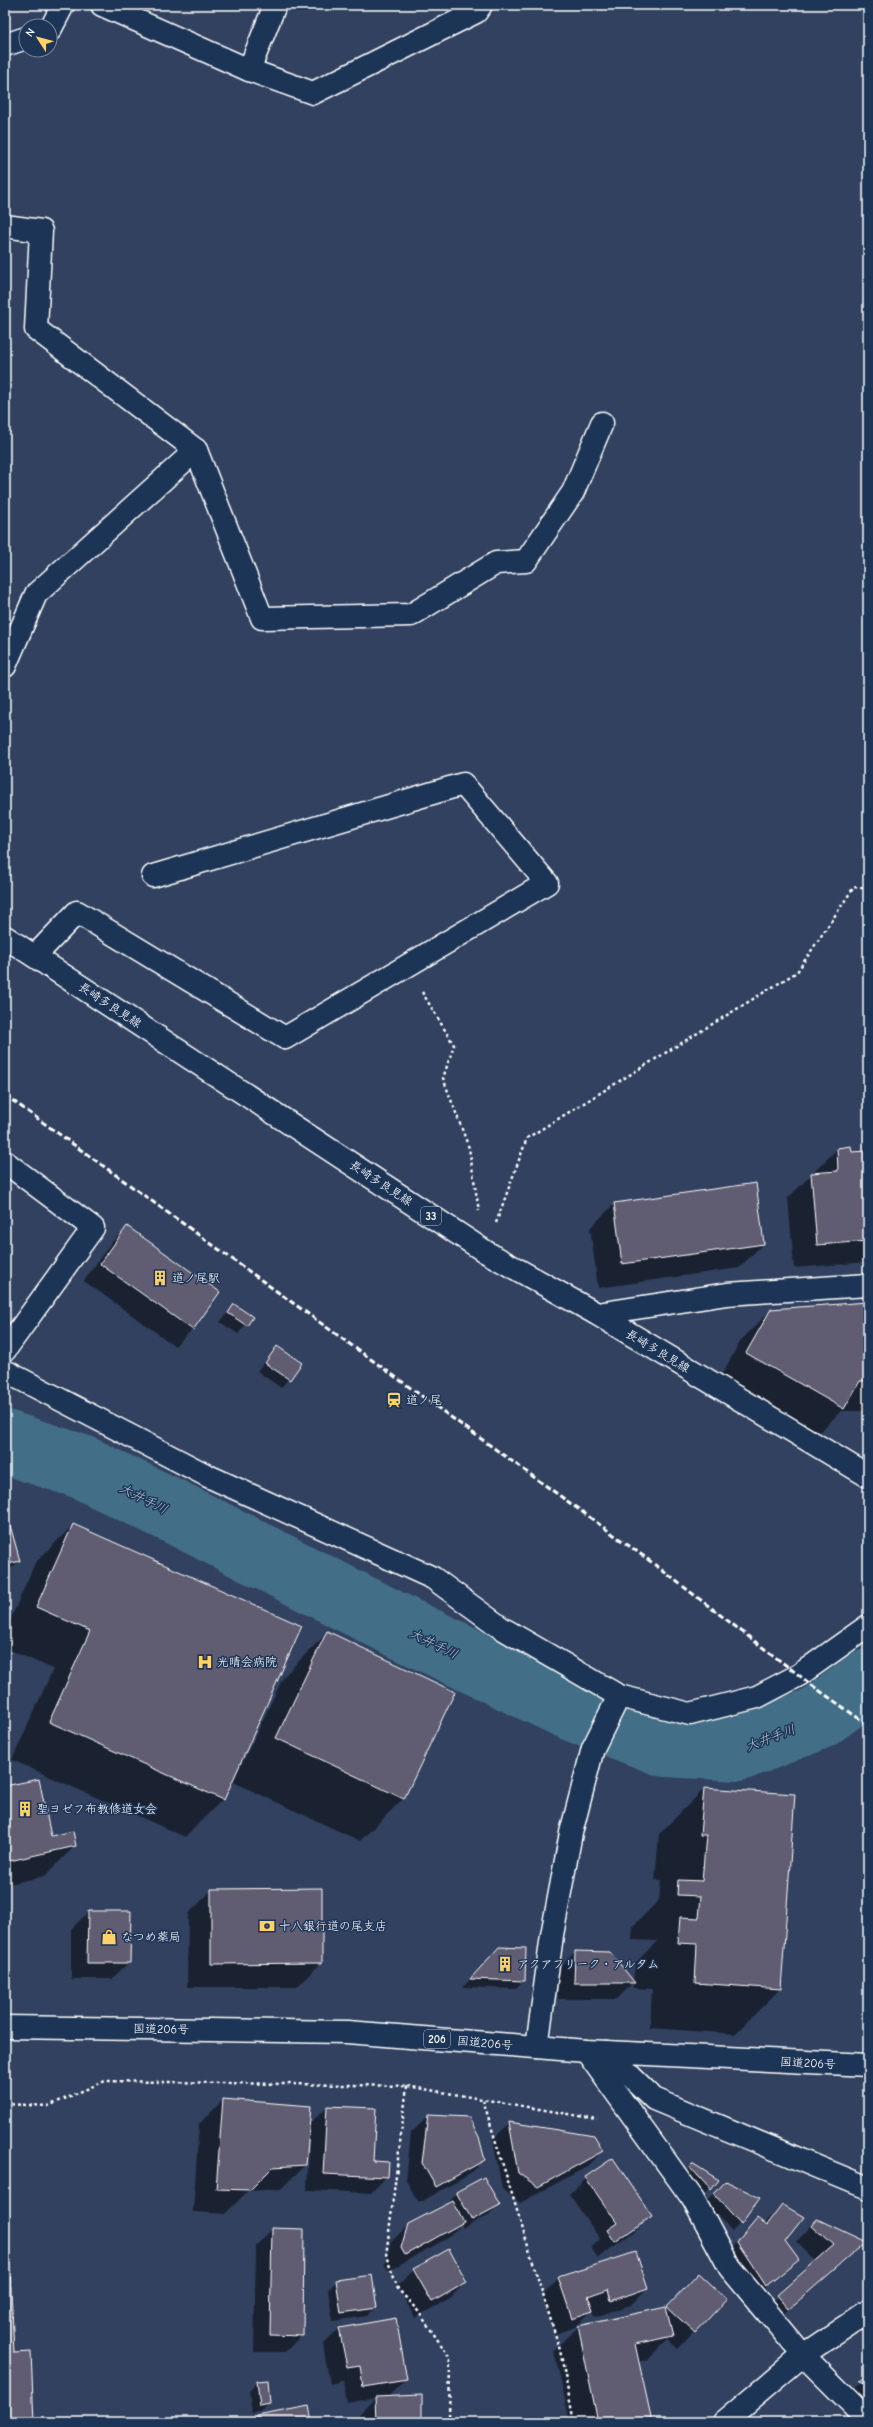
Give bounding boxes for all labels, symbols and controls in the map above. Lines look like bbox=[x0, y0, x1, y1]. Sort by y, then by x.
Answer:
north arrow bbox=[18, 18, 58, 58]
text: N bbox=[23, 26, 38, 39]
street label: 長崎多良見線 bbox=[76, 980, 144, 1030]
street label: 長崎多良見線 bbox=[347, 1158, 415, 1208]
road number: 33 bbox=[421, 1207, 441, 1225]
building icon: 道ノ尾駅 bbox=[151, 1269, 169, 1287]
place label: 道ノ尾駅 bbox=[172, 1271, 220, 1285]
street label: 長崎多良見線 bbox=[624, 1326, 692, 1376]
station icon: 道ノ尾 bbox=[385, 1391, 403, 1409]
place label: 道ノ尾 bbox=[406, 1393, 442, 1407]
water label: 大井手川 bbox=[117, 1480, 170, 1517]
water label: 大井手川 bbox=[407, 1625, 460, 1662]
hospital icon: 光晴会病院 bbox=[196, 1653, 214, 1671]
place label: 光晴会病院 bbox=[217, 1655, 277, 1669]
water label: 大井手川 bbox=[743, 1721, 797, 1754]
building icon: 聖ヨゼフ布教修道女会 bbox=[16, 1800, 34, 1818]
place label: 聖ヨゼフ布教修道女会 bbox=[37, 1802, 157, 1816]
bank icon: 十八銀行道の尾支店 bbox=[258, 1917, 276, 1935]
place label: 十八銀行道の尾支店 bbox=[279, 1919, 387, 1933]
shop icon: なつめ薬局 bbox=[100, 1928, 118, 1946]
place label: なつめ薬局 bbox=[121, 1930, 181, 1944]
building icon: アクアフリーク・アルタム bbox=[496, 1955, 514, 1973]
place label: アクアフリーク・アルタム bbox=[517, 1957, 660, 1971]
street label: 国道206号 bbox=[133, 2022, 189, 2036]
road number: 206 bbox=[424, 2030, 450, 2048]
street label: 国道206号 bbox=[456, 2034, 514, 2052]
street label: 国道206号 bbox=[780, 2055, 836, 2071]

